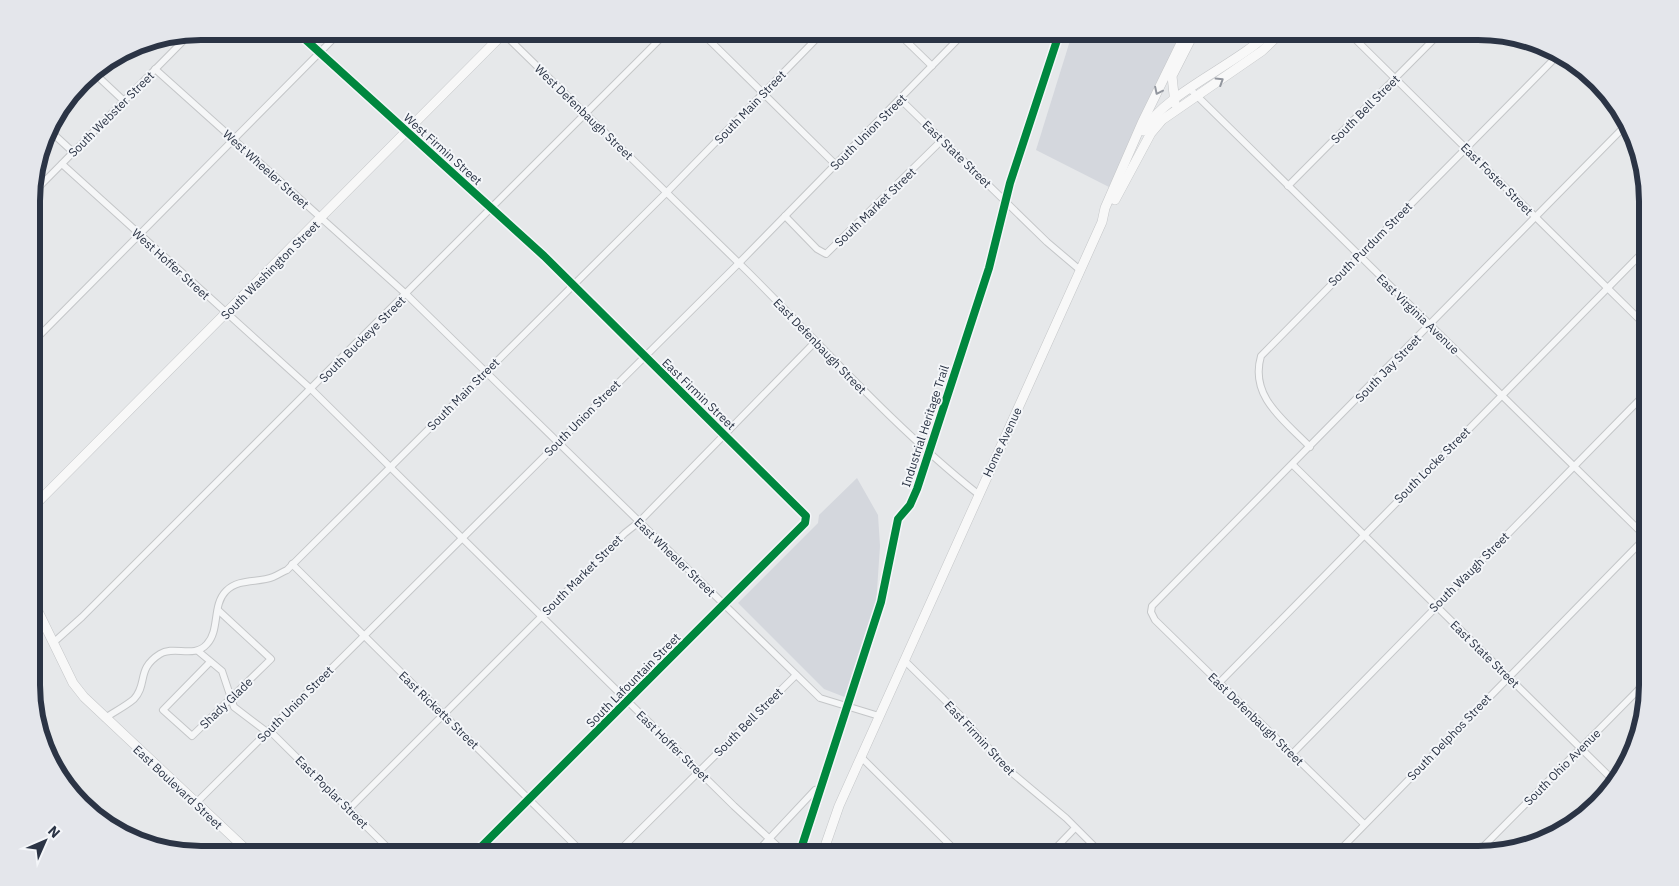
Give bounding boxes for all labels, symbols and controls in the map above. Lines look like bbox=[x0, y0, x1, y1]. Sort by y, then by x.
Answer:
street label: West Defenbaugh Street bbox=[532, 61, 636, 163]
street label: South Main Street bbox=[711, 67, 789, 147]
street label: South Webster Street bbox=[65, 68, 157, 160]
street label: South Bell Street bbox=[1328, 72, 1402, 146]
one-way arrow bbox=[1215, 77, 1224, 87]
one-way arrow bbox=[1154, 86, 1164, 95]
street label: South Union Street bbox=[827, 91, 909, 173]
street label: West Firmin Street bbox=[401, 110, 485, 188]
street label: East State Street bbox=[919, 117, 995, 191]
street label: West Wheeler Street bbox=[220, 126, 312, 212]
street label: East Foster Street bbox=[1458, 140, 1536, 218]
street label: South Market Street bbox=[831, 164, 919, 250]
street label: South Purdum Street bbox=[1325, 199, 1415, 289]
street label: South Washington Street bbox=[217, 217, 323, 323]
street label: West Hoffer Street bbox=[129, 225, 213, 303]
street label: East Virginia Avenue bbox=[1374, 271, 1463, 358]
street label: South Buckeye Street bbox=[316, 293, 408, 385]
street label: East Defenbaugh Street bbox=[770, 295, 870, 397]
street label: South Jay Street bbox=[1352, 331, 1424, 405]
street label: South Main Street bbox=[424, 355, 502, 433]
street label: East Firmin Street bbox=[659, 355, 739, 433]
street label: Industrial Heritage Trail bbox=[898, 363, 952, 489]
street label: South Union Street bbox=[541, 377, 623, 459]
street label: Home Avenue bbox=[979, 404, 1025, 479]
street label: South Locke Street bbox=[1391, 424, 1473, 506]
street label: East Wheeler Street bbox=[631, 514, 719, 600]
street label: South Waugh Street bbox=[1426, 529, 1512, 615]
street label: South Market Street bbox=[539, 532, 625, 618]
street label: East State Street bbox=[1447, 617, 1523, 691]
street label: South Lafountain Street bbox=[583, 630, 683, 730]
street label: South Union Street bbox=[254, 663, 336, 745]
street label: East Ricketts Street bbox=[396, 668, 482, 752]
street label: East Defenbaugh Street bbox=[1205, 669, 1307, 769]
street label: Shady Glade bbox=[196, 674, 256, 732]
street label: South Bell Street bbox=[711, 685, 785, 759]
street label: South Delphos Street bbox=[1404, 691, 1494, 783]
street label: East Firmin Street bbox=[942, 698, 1018, 778]
street label: East Hoffer Street bbox=[633, 707, 713, 785]
street label: South Ohio Avenue bbox=[1521, 725, 1604, 808]
street label: East Boulevard Street bbox=[130, 742, 226, 832]
street label: East Poplar Street bbox=[292, 752, 372, 832]
north arrow bbox=[20, 816, 70, 866]
text: N bbox=[44, 822, 64, 842]

